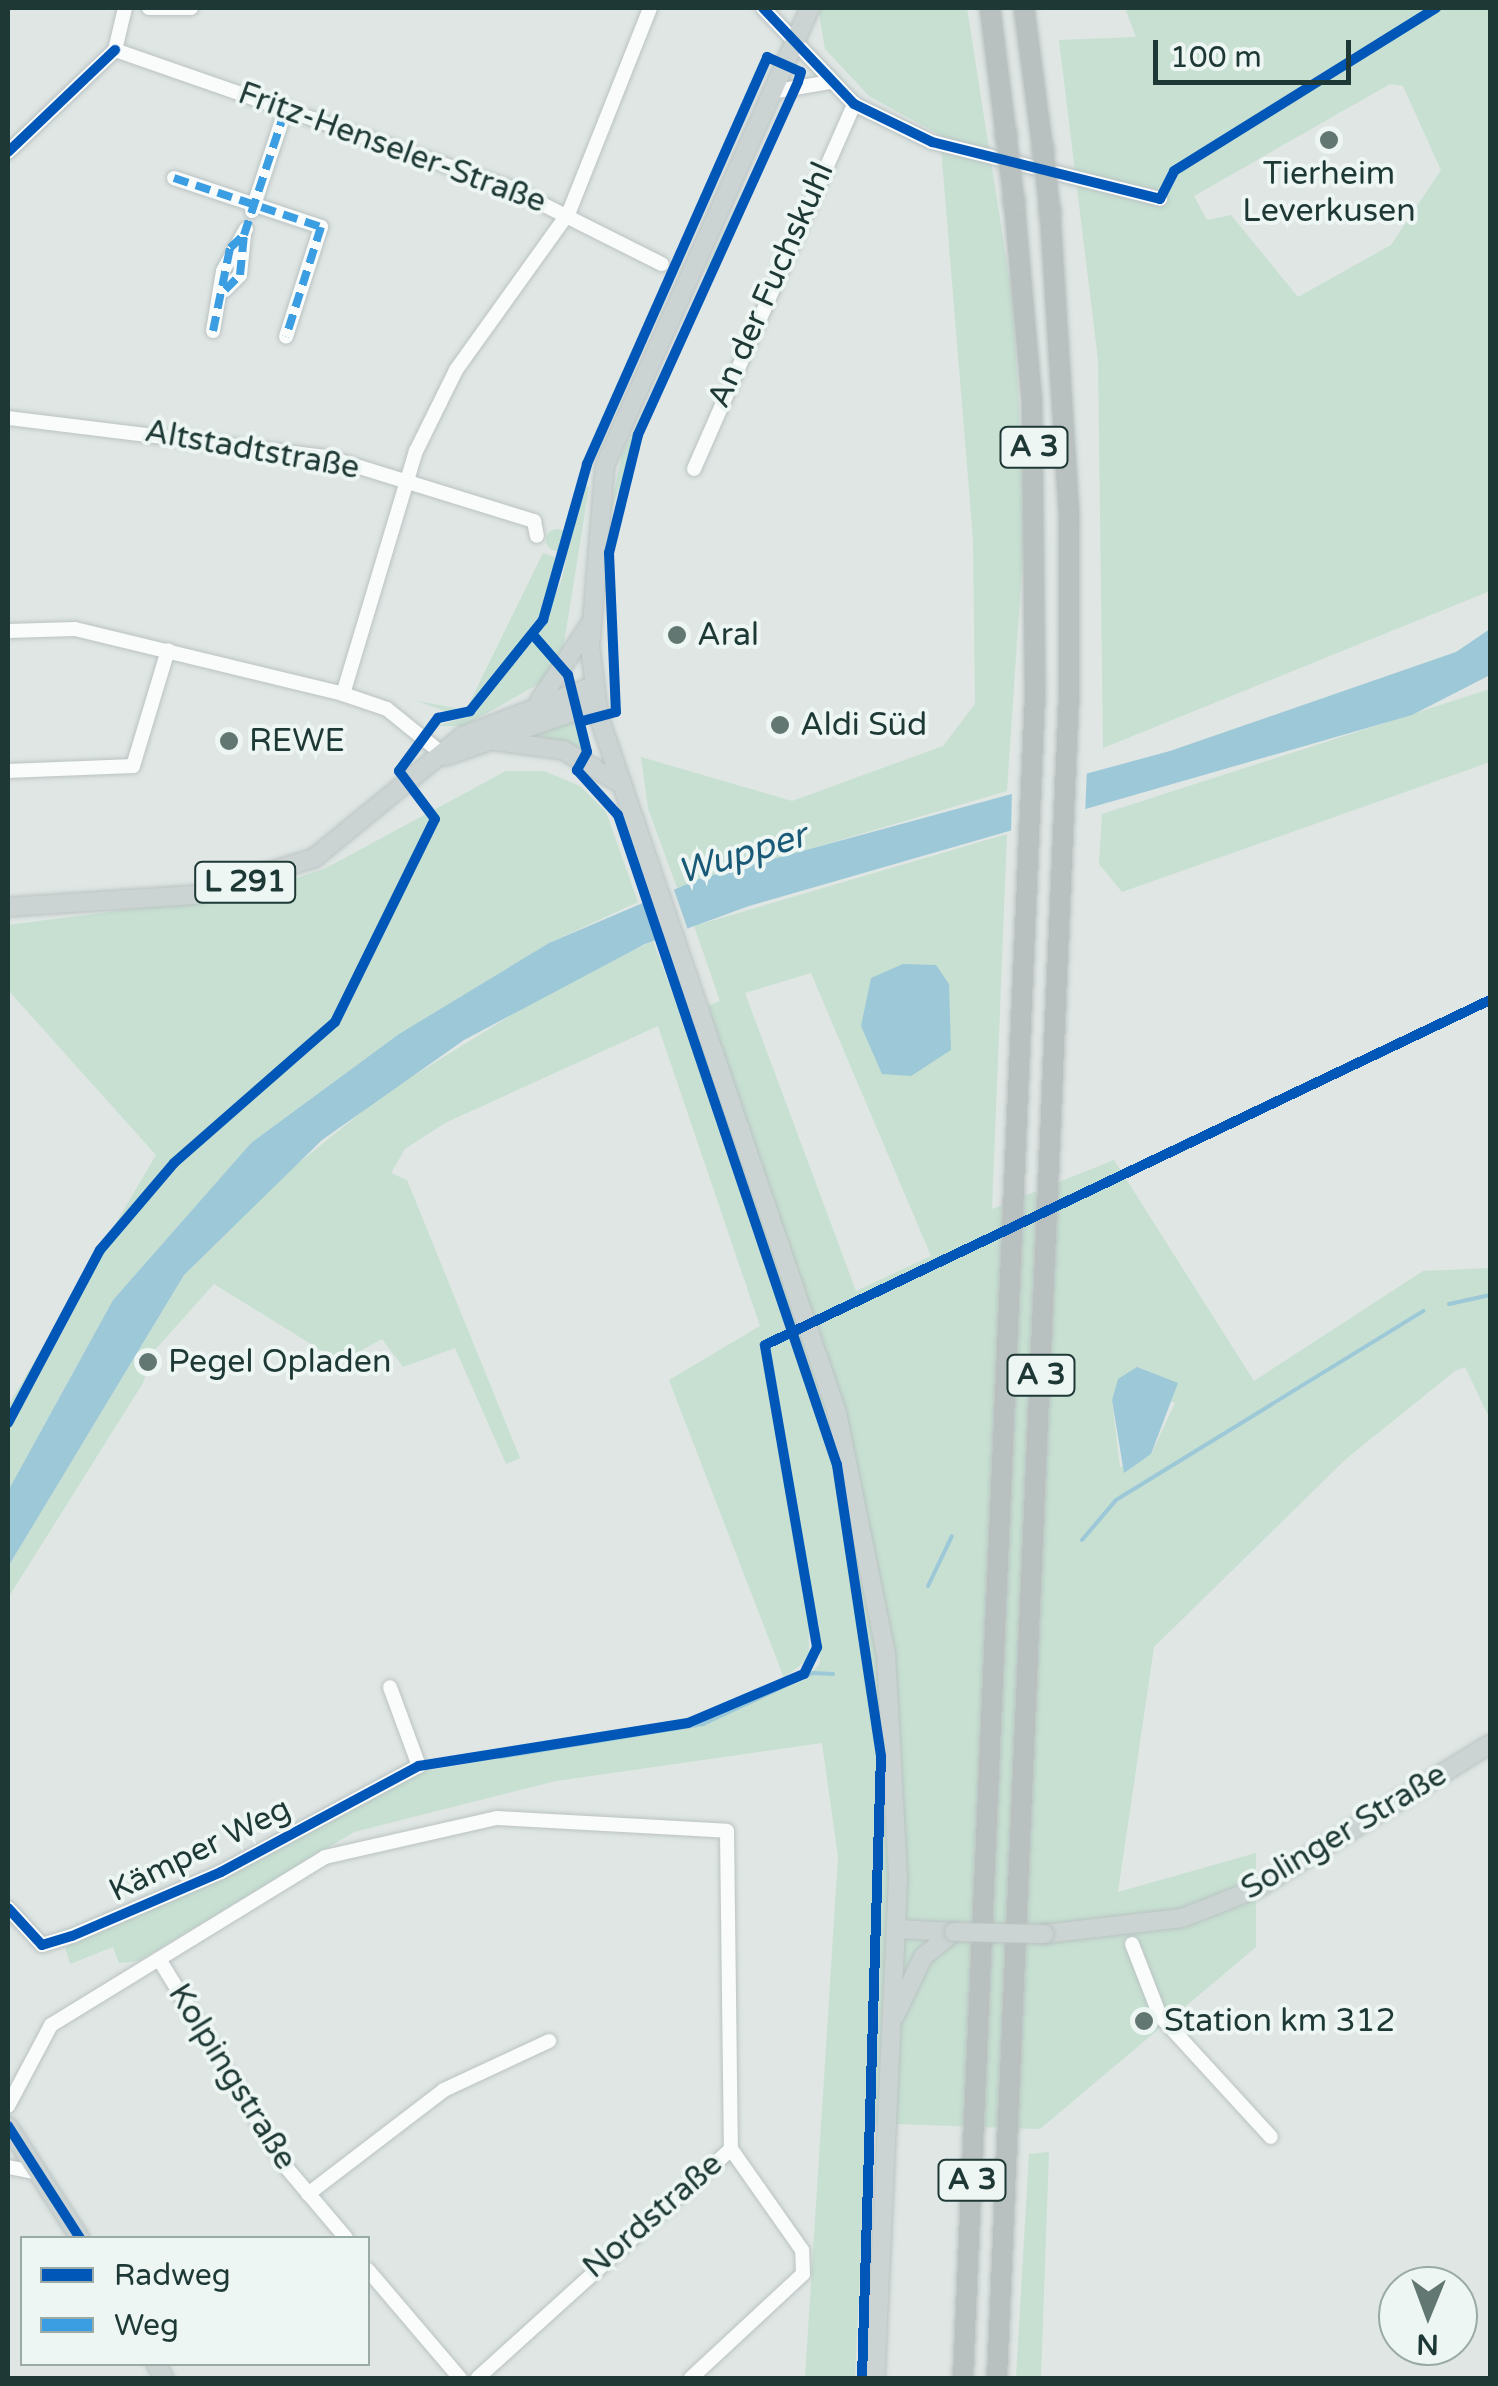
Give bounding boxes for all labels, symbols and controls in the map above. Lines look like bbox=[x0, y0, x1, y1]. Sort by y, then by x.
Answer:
scale bar bbox=[1158, 20, 1356, 82]
text: 100 m bbox=[1170, 39, 1262, 76]
street label: Fritz-Henseler-Straße bbox=[233, 74, 551, 222]
marker: Tierheim Leverkusen bbox=[1318, 129, 1340, 151]
street label: An der Fuchskuhl bbox=[700, 156, 842, 414]
place label: Tierheim Leverkusen bbox=[1242, 156, 1416, 231]
street label: Altstadtstraße bbox=[142, 412, 362, 488]
road number: A 3 bbox=[999, 422, 1069, 472]
place label: Aral bbox=[697, 616, 759, 654]
marker: Aral bbox=[666, 624, 688, 646]
place label: Aldi Süd bbox=[800, 706, 927, 744]
marker: Aldi Süd bbox=[769, 714, 791, 736]
place label: REWE bbox=[249, 722, 345, 760]
marker: REWE bbox=[218, 730, 240, 752]
water label: Wupper bbox=[672, 815, 812, 893]
road number: L 291 bbox=[192, 857, 298, 907]
place label: Pegel Opladen bbox=[168, 1343, 391, 1381]
road number: A 3 bbox=[1006, 1350, 1076, 1400]
marker: Pegel Opladen bbox=[137, 1351, 159, 1373]
street label: Solinger Straße bbox=[1234, 1756, 1454, 1908]
street label: Kämper Weg bbox=[103, 1790, 297, 1910]
street label: Kolpingstraße bbox=[160, 1977, 304, 2177]
place label: Station km 312 bbox=[1164, 2002, 1396, 2040]
marker: Station km 312 bbox=[1133, 2010, 1155, 2032]
street label: Nordstraße bbox=[576, 2145, 730, 2287]
road number: A 3 bbox=[937, 2155, 1007, 2205]
legend bbox=[20, 2236, 370, 2366]
text: Radweg bbox=[114, 2257, 231, 2294]
north arrow bbox=[1378, 2266, 1478, 2366]
text: Weg bbox=[114, 2307, 179, 2344]
text: N bbox=[1416, 2327, 1439, 2361]

